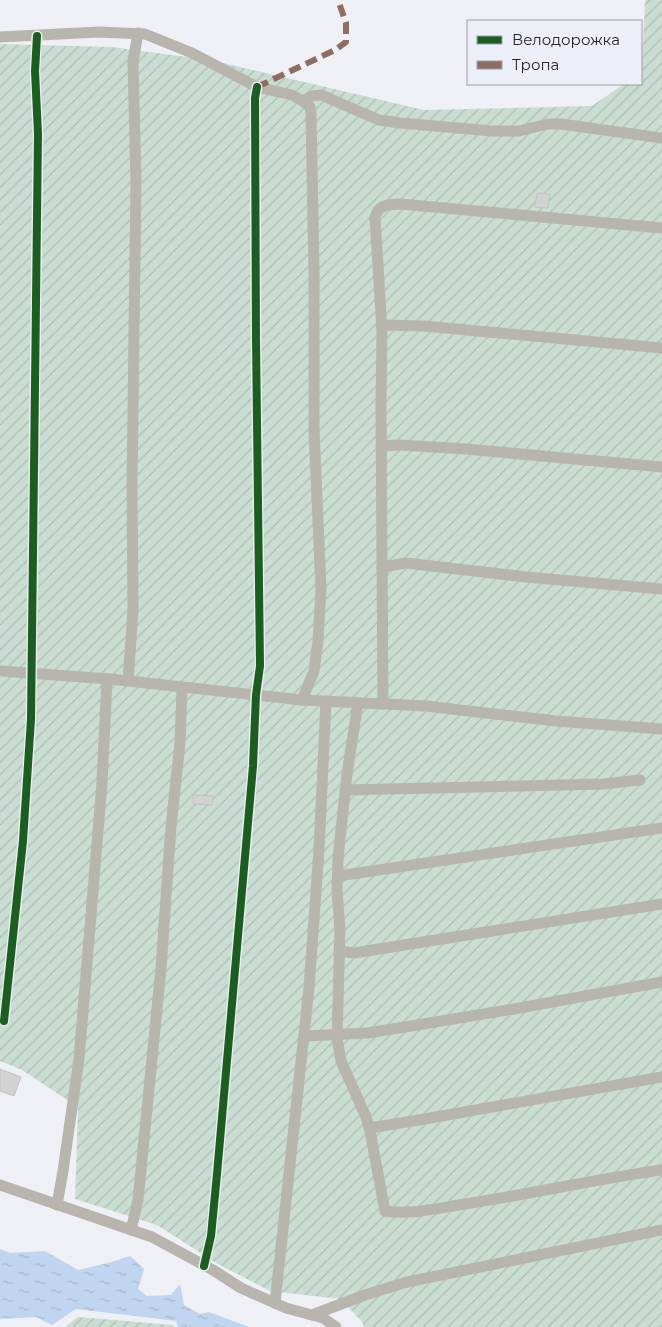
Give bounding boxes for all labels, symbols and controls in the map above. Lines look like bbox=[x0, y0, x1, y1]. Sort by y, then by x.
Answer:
legend bbox=[467, 20, 642, 85]
text: Велодорожка bbox=[512, 30, 620, 49]
text: Тропа bbox=[512, 55, 559, 74]

